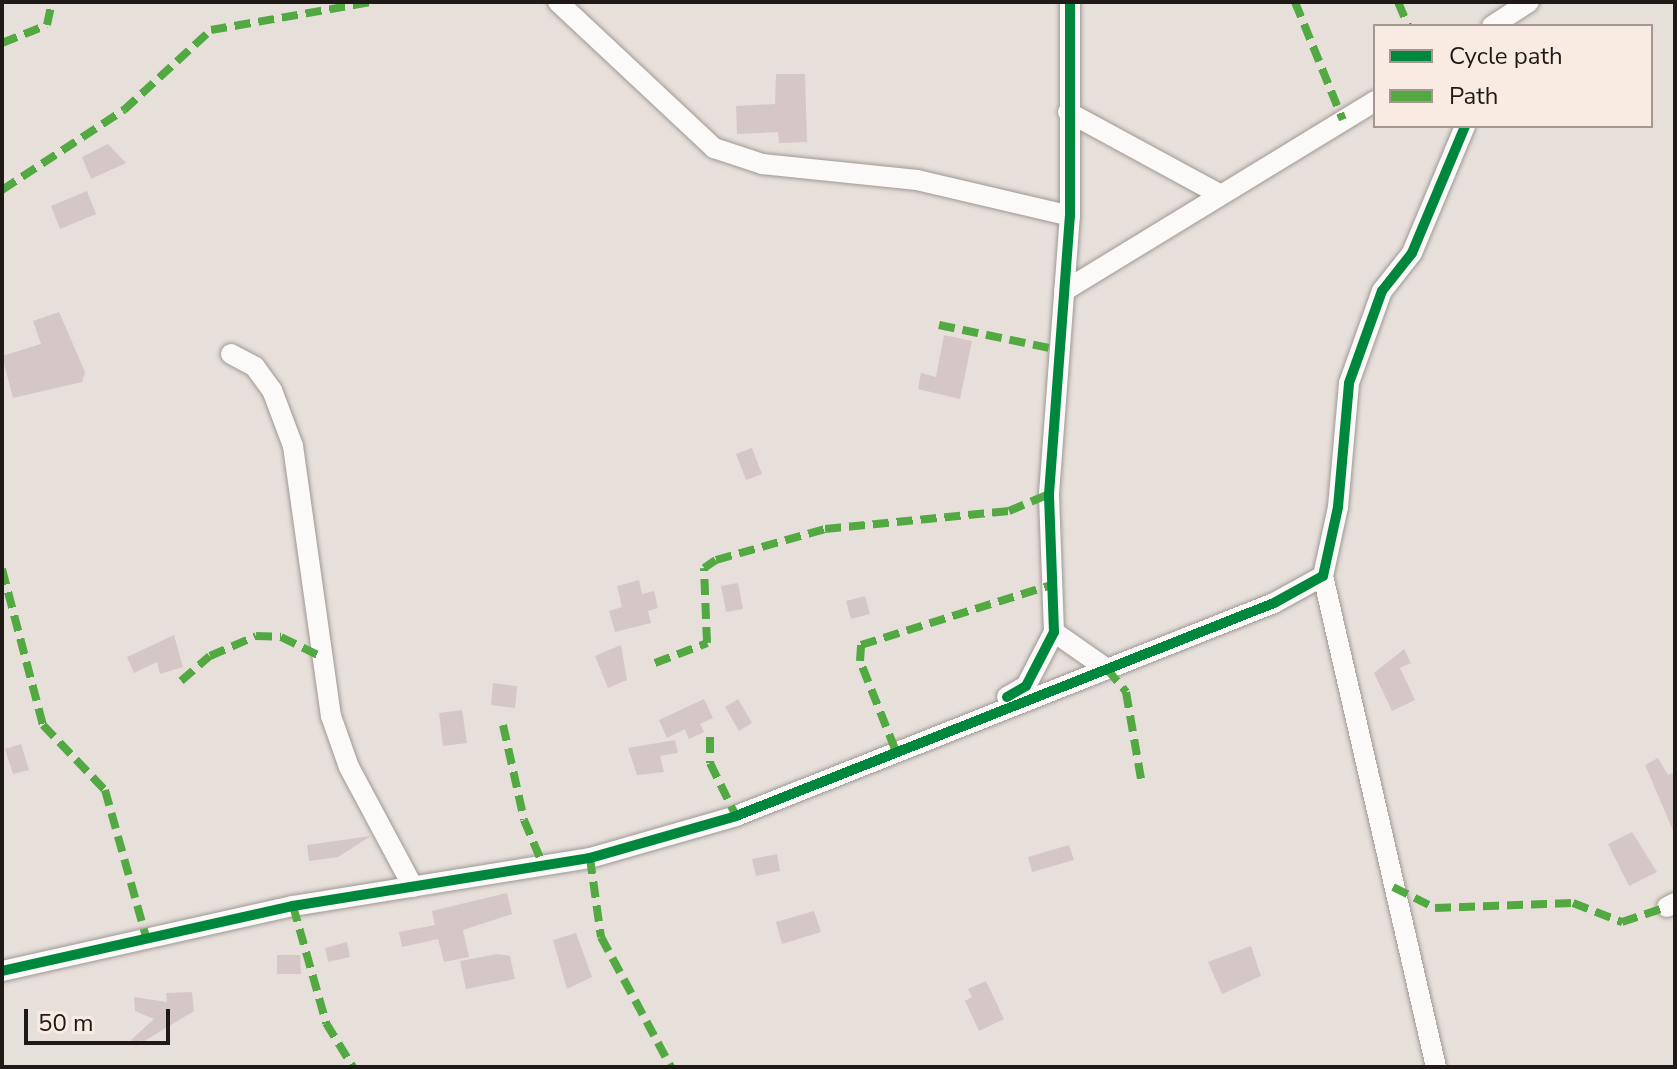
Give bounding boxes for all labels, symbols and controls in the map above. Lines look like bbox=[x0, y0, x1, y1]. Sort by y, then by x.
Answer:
legend bbox=[1373, 24, 1653, 128]
text: Cycle path bbox=[1449, 40, 1563, 72]
text: Path bbox=[1449, 80, 1498, 112]
scale bar bbox=[28, 993, 174, 1043]
text: 50 m bbox=[38, 1007, 94, 1039]

